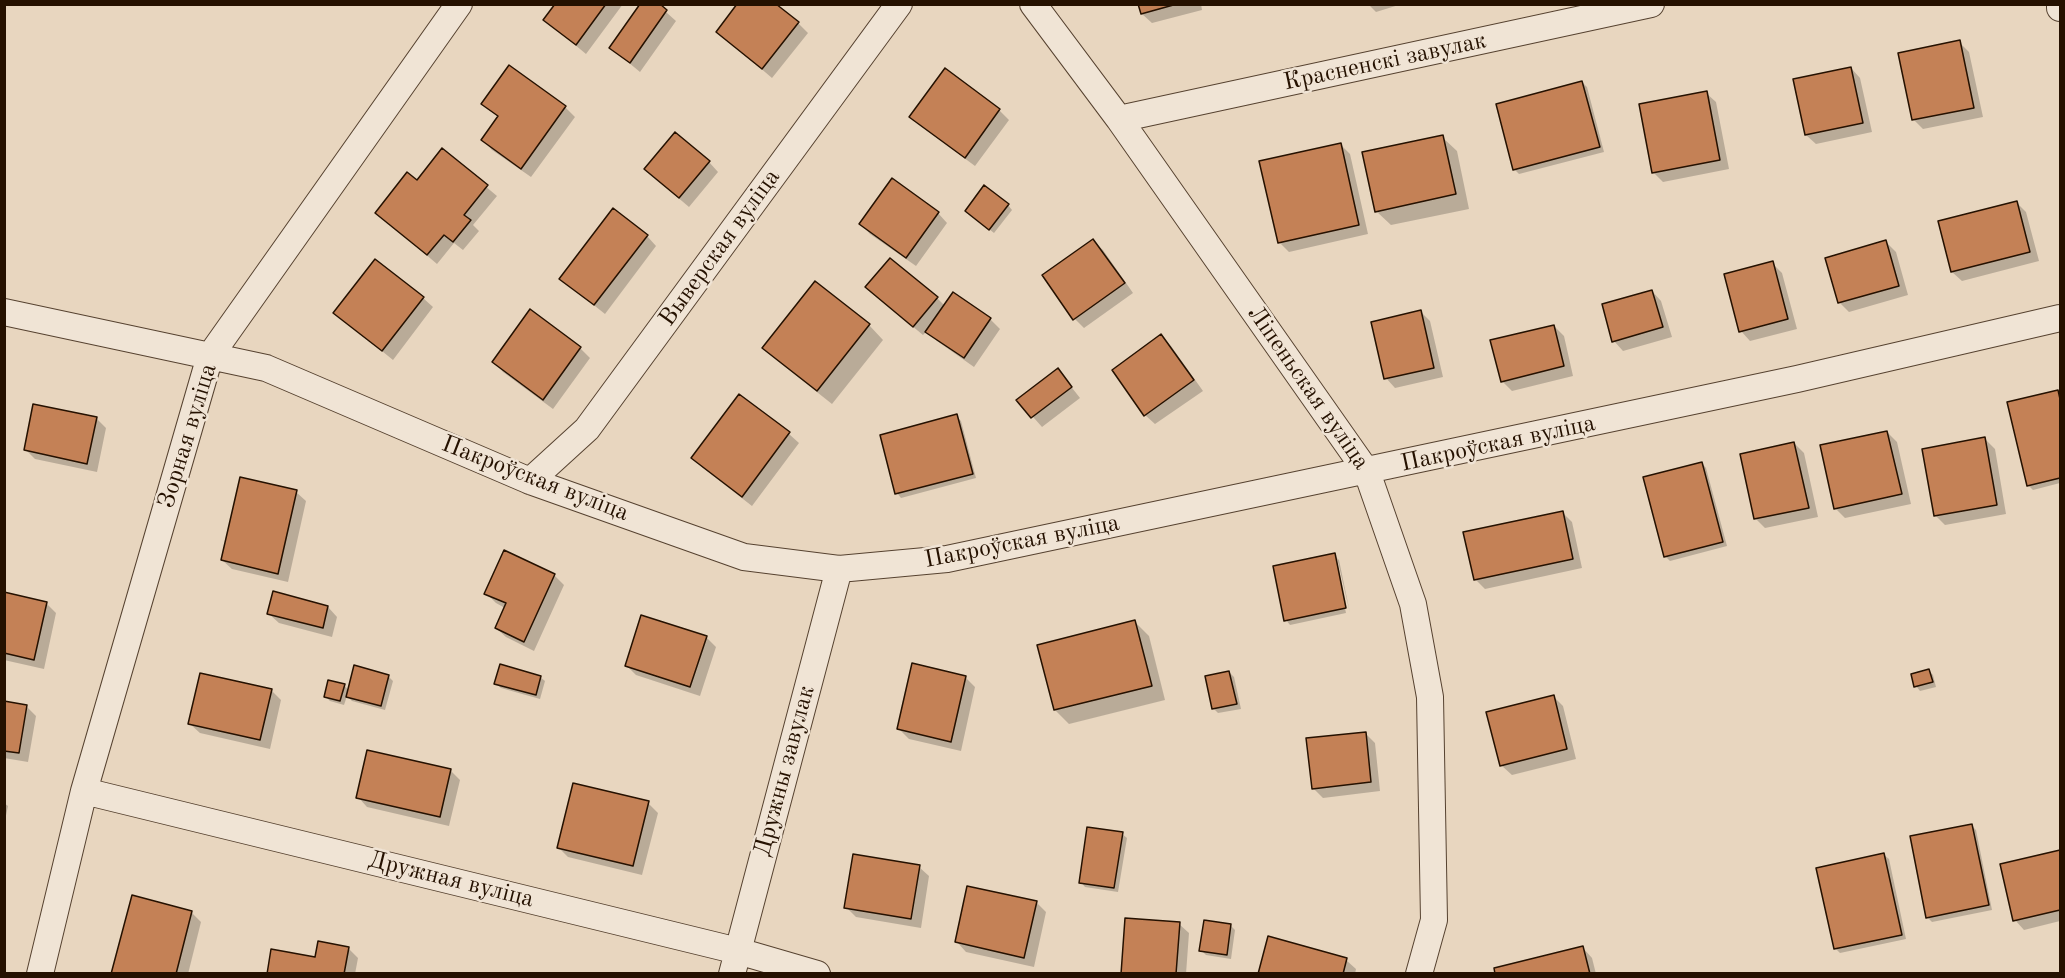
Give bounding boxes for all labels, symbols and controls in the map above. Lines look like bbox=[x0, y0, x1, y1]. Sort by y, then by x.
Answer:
street label: Красненскі завулак bbox=[1281, 26, 1489, 98]
street label: Выверская вуліца bbox=[653, 164, 787, 332]
street label: Ліпеньская вуліца bbox=[1241, 300, 1375, 476]
street label: Зорная вуліца bbox=[152, 360, 224, 512]
street label: Пакроўская вуліца bbox=[1398, 409, 1598, 479]
street label: Пакроўская вуліца bbox=[437, 430, 633, 528]
street label: Пакроўская вуліца bbox=[922, 509, 1122, 575]
street label: Дружны завулак bbox=[748, 682, 822, 860]
street label: Дружная вуліца bbox=[365, 846, 537, 914]

